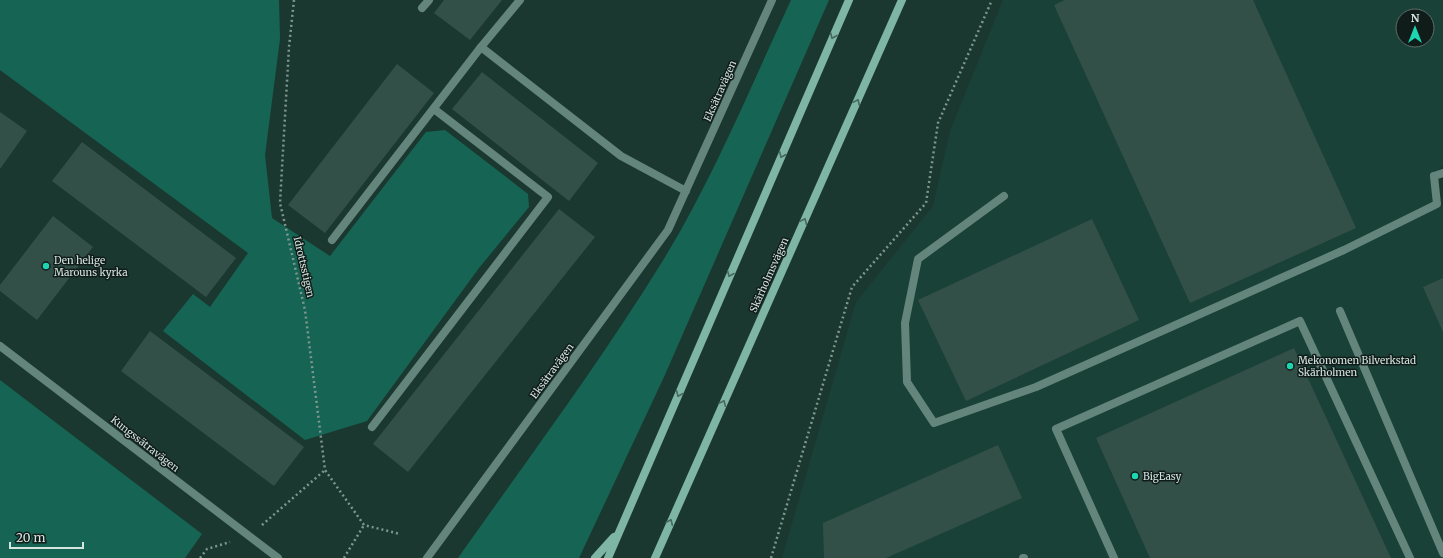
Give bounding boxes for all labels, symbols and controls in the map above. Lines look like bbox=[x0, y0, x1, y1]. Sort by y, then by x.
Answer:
north arrow bbox=[1395, 8, 1435, 48]
text: N bbox=[1411, 11, 1420, 25]
one-way arrow bbox=[830, 32, 838, 39]
street label: Eksätravägen bbox=[701, 58, 739, 124]
one-way arrow bbox=[852, 98, 860, 106]
one-way arrow bbox=[779, 151, 787, 159]
one-way arrow bbox=[799, 217, 807, 225]
street label: Idrottsstigen bbox=[291, 235, 317, 299]
street label: Skärholmsvägen bbox=[747, 235, 792, 315]
place label: Den helige Marouns kyrka bbox=[54, 254, 128, 279]
marker: Den helige Marouns kyrka bbox=[41, 261, 51, 271]
one-way arrow bbox=[727, 270, 735, 278]
street label: Eksätravägen bbox=[528, 340, 577, 401]
place label: Mekonomen Bilverkstad Skärholmen bbox=[1298, 354, 1416, 379]
marker: Mekonomen Bilverkstad Skärholmen bbox=[1285, 361, 1295, 371]
one-way arrow bbox=[675, 390, 683, 397]
one-way arrow bbox=[718, 400, 726, 408]
street label: Kungssätravägen bbox=[108, 413, 182, 475]
place label: BigEasy bbox=[1143, 470, 1182, 483]
marker: BigEasy bbox=[1130, 471, 1140, 481]
one-way arrow bbox=[666, 519, 674, 526]
scale bar bbox=[10, 524, 83, 550]
text: 20 m bbox=[16, 530, 45, 545]

